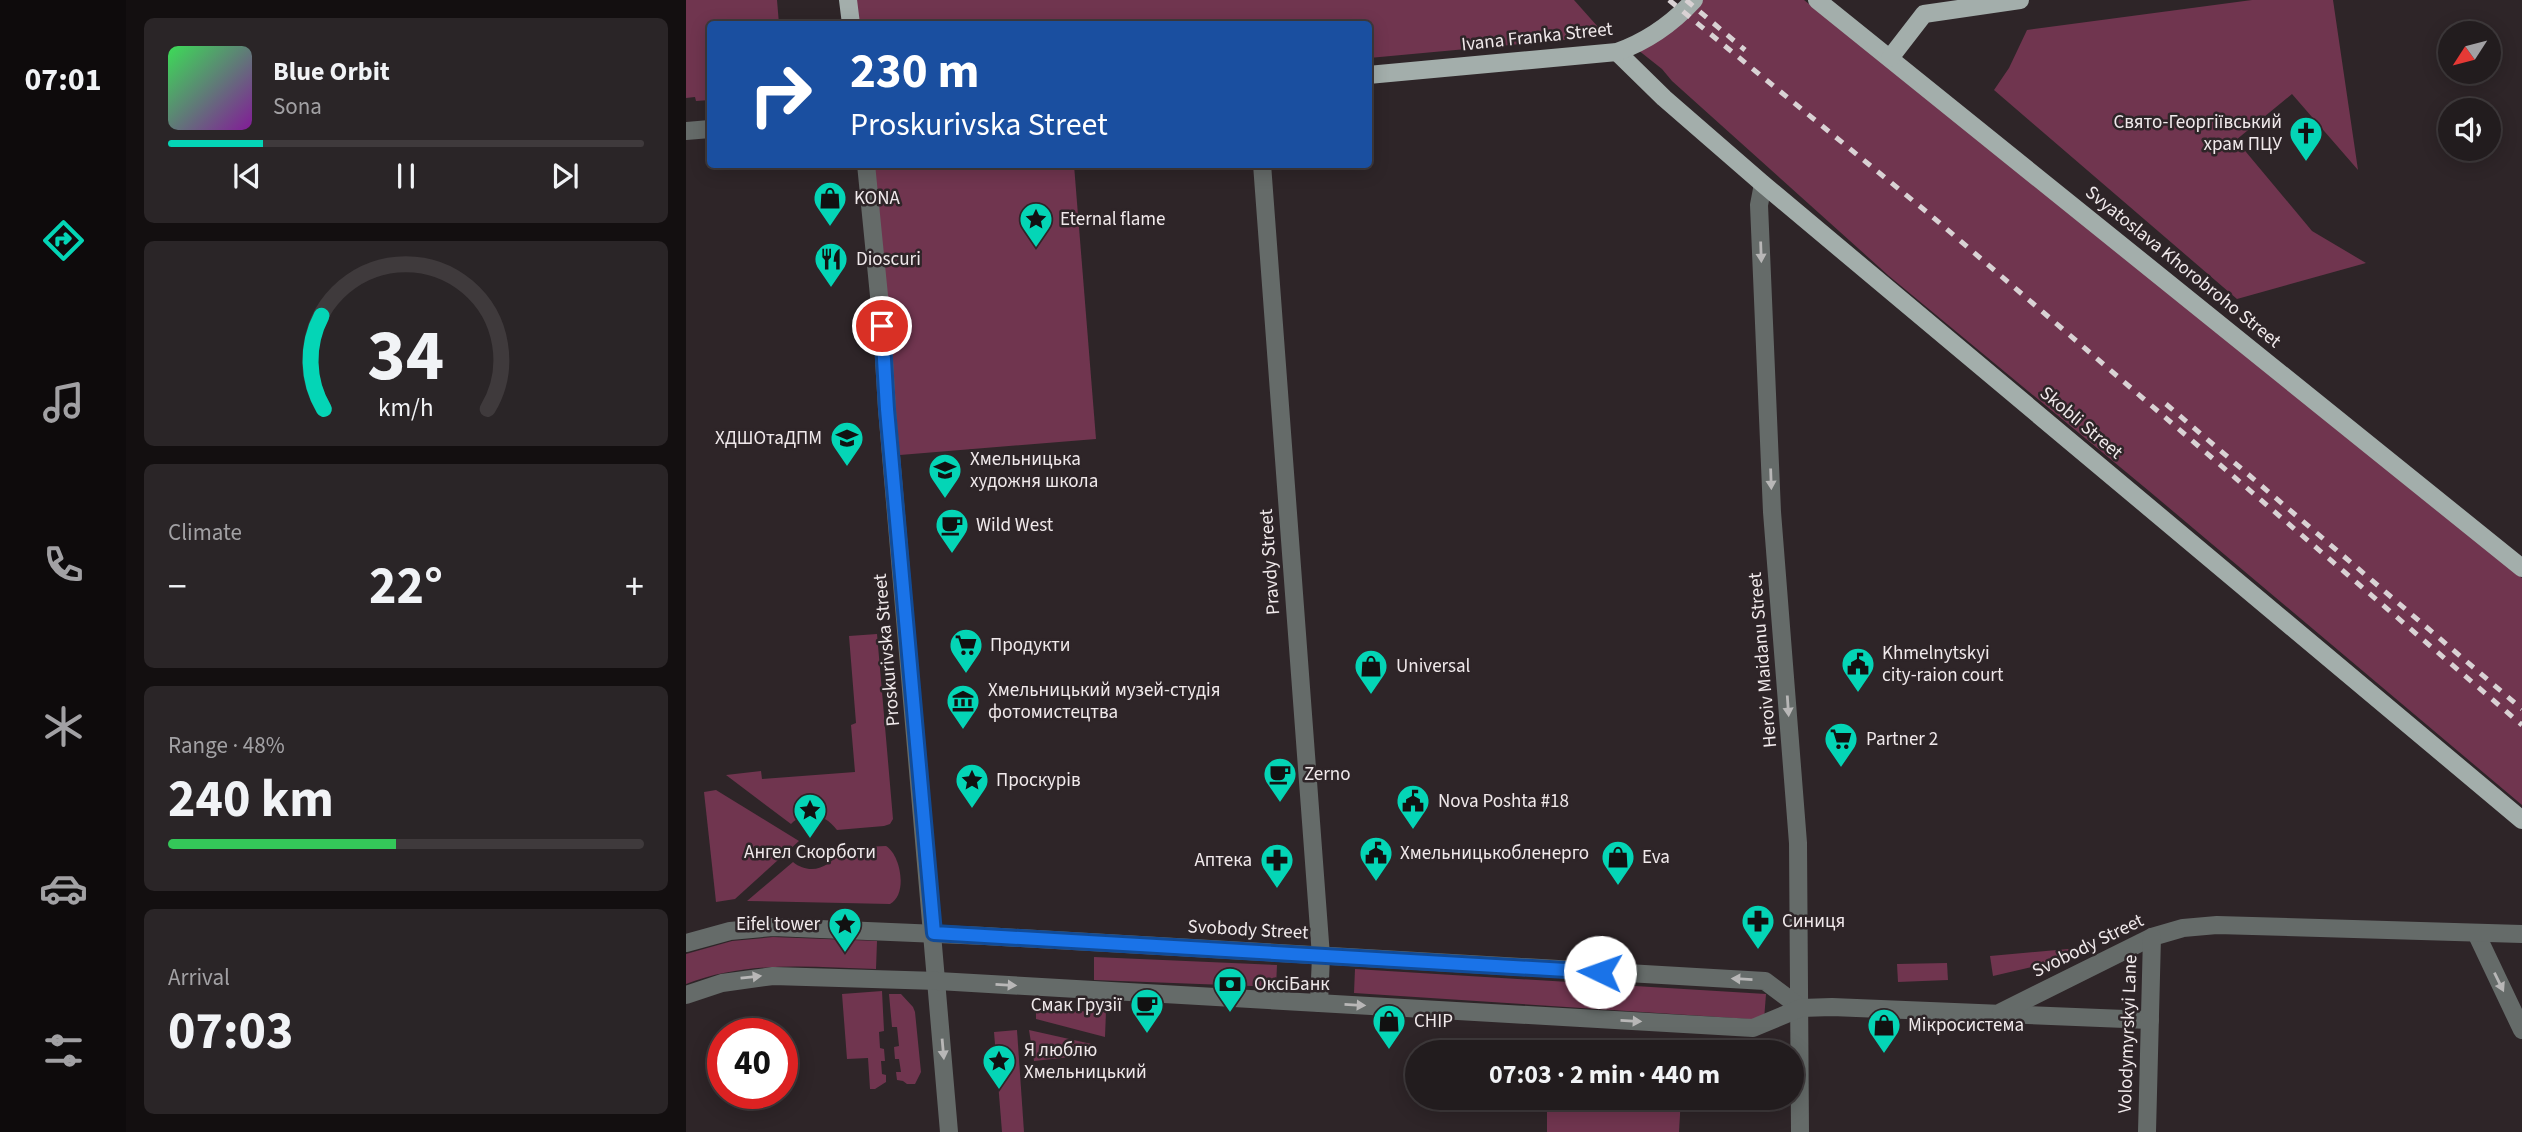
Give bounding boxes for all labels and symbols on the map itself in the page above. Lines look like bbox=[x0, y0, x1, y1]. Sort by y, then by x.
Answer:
street label: Ivana Franka Street bbox=[1460, 16, 1615, 58]
north arrow bbox=[2438, 21, 2501, 84]
place label: Свято-Георгіївський храм ПЦУ bbox=[2113, 109, 2282, 158]
church icon: Свято-Георгіївський храм ПЦУ bbox=[2287, 114, 2325, 163]
shop icon: KONA bbox=[811, 179, 849, 228]
street label: Svyatoslava Khorobroho Street bbox=[2079, 179, 2287, 355]
place label: KONA bbox=[854, 185, 901, 212]
place icon: Eternal flame bbox=[1017, 200, 1055, 249]
place label: Eternal flame bbox=[1060, 206, 1166, 233]
restaurant icon: Dioscuri bbox=[812, 240, 850, 289]
one-way arrow bbox=[1756, 241, 1767, 263]
place label: Dioscuri bbox=[856, 246, 921, 273]
pin bbox=[852, 296, 912, 356]
street label: Skobli Street bbox=[2034, 380, 2129, 466]
school or university icon: ХДШОтаДПМ bbox=[828, 419, 866, 468]
place label: ХДШОтаДПМ bbox=[715, 425, 822, 452]
place label: Хмельницька художня школа bbox=[970, 446, 1098, 495]
school or university icon: Хмельницька художня школа bbox=[926, 451, 964, 500]
one-way arrow bbox=[1766, 469, 1777, 491]
cafe icon: Wild West bbox=[933, 506, 971, 555]
street label: Pravdy Street bbox=[1253, 508, 1287, 616]
place label: Wild West bbox=[976, 512, 1054, 539]
street label: Heroiv Maidanu Street bbox=[1742, 571, 1784, 749]
street label: Proskurivska Street bbox=[867, 572, 907, 727]
supermarket icon: Продукти bbox=[947, 626, 985, 675]
place label: Продукти bbox=[990, 632, 1071, 659]
place label: Khmelnytskyi city-raion court bbox=[1882, 640, 2004, 689]
public building icon: Khmelnytskyi city-raion court bbox=[1839, 645, 1877, 694]
shop icon: Universal bbox=[1352, 647, 1390, 696]
place label: Universal bbox=[1396, 653, 1471, 680]
place label: Хмельницький музей-студія фотомистецтва bbox=[988, 677, 1221, 726]
museum icon: Хмельницький музей-студія фотомистецтва bbox=[944, 682, 982, 731]
one-way arrow bbox=[1783, 696, 1794, 718]
supermarket icon: Partner 2 bbox=[1822, 720, 1860, 769]
place label: Partner 2 bbox=[1866, 726, 1938, 753]
cafe icon: Zerno bbox=[1261, 755, 1299, 804]
place icon: Проскурів bbox=[953, 761, 991, 810]
place label: Zerno bbox=[1304, 761, 1351, 788]
place label: Проскурів bbox=[996, 767, 1081, 794]
public building icon: Nova Poshta #18 bbox=[1394, 782, 1432, 831]
place label: Nova Poshta #18 bbox=[1438, 788, 1569, 815]
place icon: Ангел Скорботи bbox=[791, 791, 829, 840]
public building icon: Хмельницькобленерго bbox=[1357, 834, 1395, 883]
shop icon: Eva bbox=[1599, 838, 1637, 887]
place label: Ангел Скорботи bbox=[744, 839, 876, 866]
place label: Хмельницькобленерго bbox=[1400, 840, 1589, 867]
pharmacy icon: Аптека bbox=[1258, 841, 1296, 890]
place label: Eva bbox=[1642, 844, 1670, 871]
place label: Аптека bbox=[1194, 847, 1252, 874]
pharmacy icon: Синиця bbox=[1739, 902, 1777, 951]
place icon: Eifel tower bbox=[826, 905, 864, 954]
street label: Svobody Street bbox=[2028, 907, 2149, 985]
place label: Синиця bbox=[1782, 908, 1845, 935]
place label: Eifel tower bbox=[736, 911, 820, 938]
street label: Svobody Street bbox=[1187, 913, 1310, 947]
position arrow bbox=[1563, 935, 1637, 1009]
street label: Volodymyrskyi Lane bbox=[2112, 954, 2144, 1114]
bank icon: ОксіБанк bbox=[1211, 965, 1249, 1014]
place label: ОксіБанк bbox=[1254, 971, 1330, 998]
one-way arrow bbox=[741, 972, 763, 983]
one-way arrow bbox=[2493, 972, 2504, 992]
one-way arrow bbox=[1731, 974, 1753, 985]
one-way arrow bbox=[995, 980, 1017, 991]
cafe icon: Смак Грузії bbox=[1128, 986, 1166, 1035]
place label: Смак Грузії bbox=[1031, 992, 1122, 1019]
one-way arrow bbox=[1344, 1000, 1366, 1011]
shop icon: CHIP bbox=[1370, 1002, 1408, 1051]
shop icon: Мікросистема bbox=[1865, 1006, 1903, 1055]
place label: CHIP bbox=[1414, 1008, 1453, 1035]
place label: Мікросистема bbox=[1908, 1012, 2024, 1039]
one-way arrow bbox=[1620, 1015, 1642, 1026]
speed limit sign: 40 bbox=[707, 1018, 798, 1109]
place label: Я люблю Хмельницький bbox=[1024, 1037, 1147, 1086]
one-way arrow bbox=[938, 1038, 949, 1060]
place icon: Я люблю Хмельницький bbox=[980, 1042, 1018, 1091]

